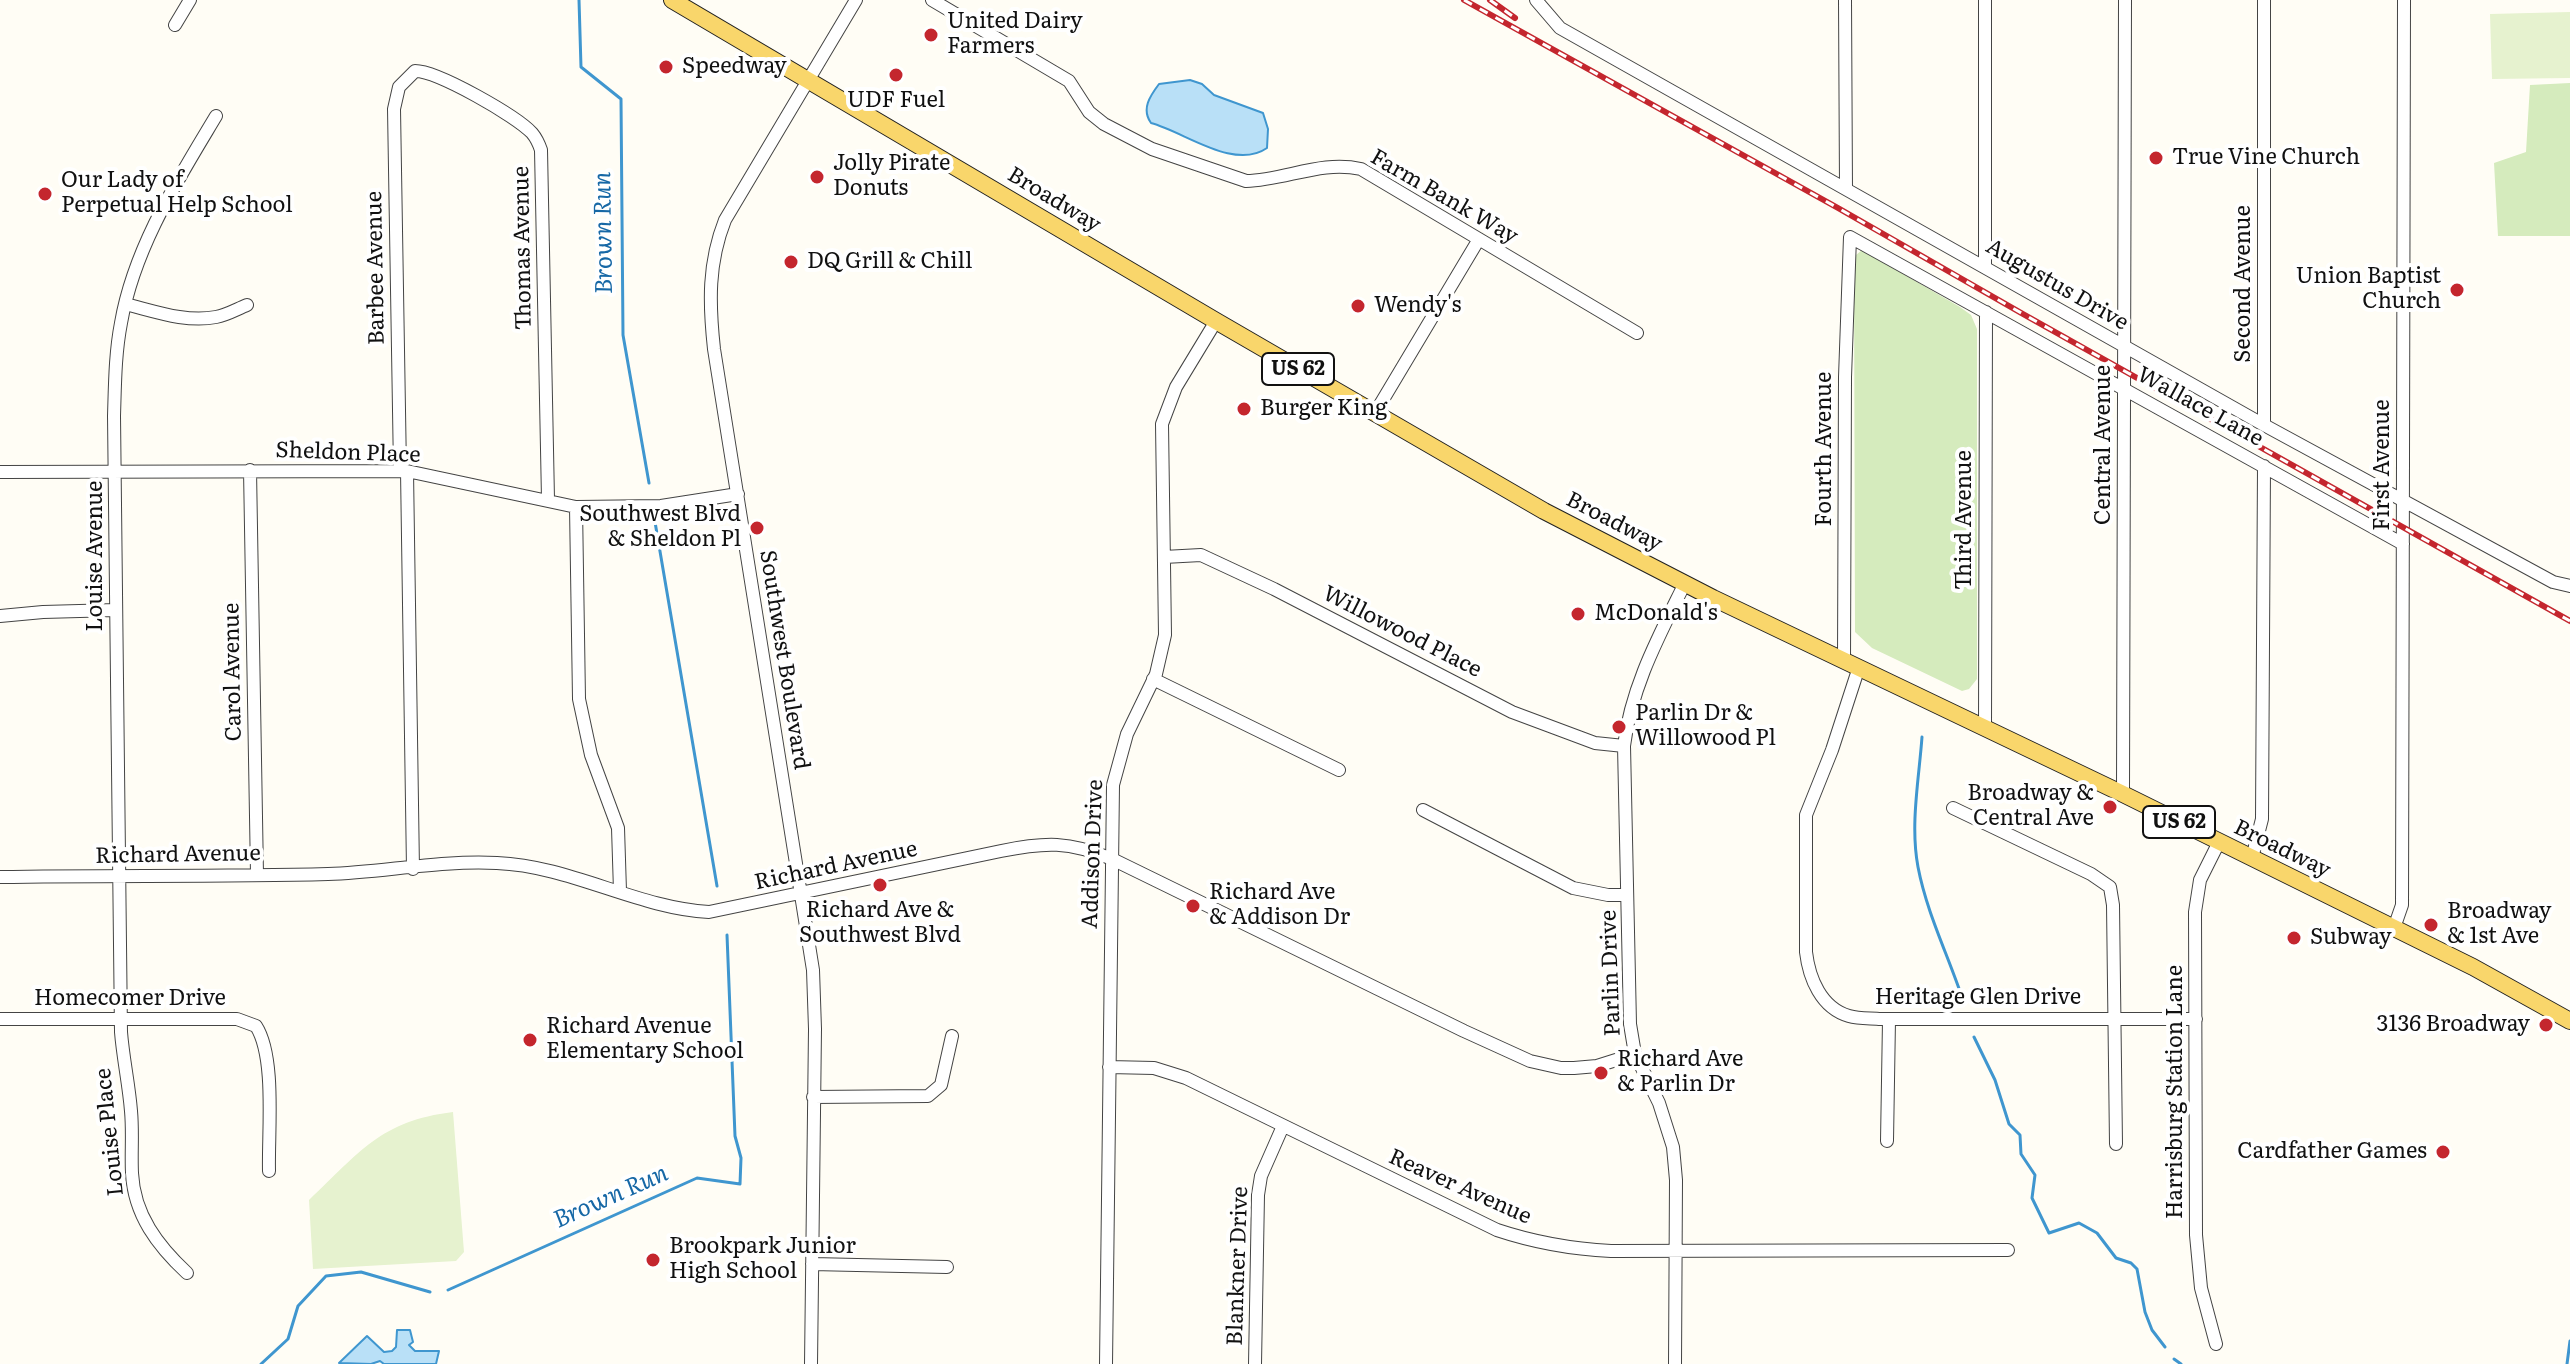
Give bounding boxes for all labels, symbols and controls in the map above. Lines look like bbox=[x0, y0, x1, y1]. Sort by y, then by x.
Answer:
place label: United Dairy Farmers bbox=[947, 9, 1083, 60]
marker: United Dairy Farmers bbox=[922, 26, 940, 44]
place label: Speedway bbox=[682, 54, 787, 80]
marker: Speedway bbox=[657, 58, 675, 76]
marker: UDF Fuel bbox=[887, 66, 905, 84]
place label: UDF Fuel bbox=[847, 88, 945, 114]
street label: Farm Bank Way bbox=[1366, 144, 1522, 250]
place label: True Vine Church bbox=[2172, 145, 2360, 171]
marker: True Vine Church bbox=[2147, 149, 2165, 167]
place label: Jolly Pirate Donuts bbox=[833, 151, 950, 202]
street label: Broadway bbox=[1002, 162, 1106, 238]
street label: Thomas Avenue bbox=[508, 166, 538, 330]
place label: Our Lady of Perpetual Help School bbox=[61, 168, 293, 220]
marker: Jolly Pirate Donuts bbox=[808, 168, 826, 186]
water label: Brown Run bbox=[589, 172, 619, 294]
marker: Our Lady of Perpetual Help School bbox=[36, 185, 54, 203]
street label: Barbee Avenue bbox=[361, 191, 391, 345]
street label: Second Avenue bbox=[2231, 205, 2257, 363]
street label: Augustus Drive bbox=[1981, 234, 2133, 336]
place label: DQ Grill & Chill bbox=[807, 249, 972, 275]
marker: DQ Grill & Chill bbox=[782, 253, 800, 271]
place label: Union Baptist Church bbox=[2296, 264, 2441, 316]
marker: Union Baptist Church bbox=[2448, 281, 2466, 299]
place label: Wendy's bbox=[1374, 293, 1462, 319]
marker: Wendy's bbox=[1349, 297, 1367, 315]
road number: US 62 bbox=[1262, 353, 1334, 385]
street label: Wallace Lane bbox=[2132, 361, 2268, 453]
street label: Central Avenue bbox=[2091, 365, 2117, 525]
street label: Fourth Avenue bbox=[1812, 372, 1838, 526]
place label: Burger King bbox=[1260, 396, 1387, 422]
street label: First Avenue bbox=[2370, 399, 2396, 531]
marker: Burger King bbox=[1235, 400, 1253, 418]
street label: Sheldon Place bbox=[275, 437, 421, 469]
street label: Third Avenue bbox=[1952, 450, 1978, 590]
street label: Louise Avenue bbox=[83, 480, 109, 632]
street label: Broadway bbox=[1561, 487, 1667, 557]
place label: Southwest Blvd & Sheldon Pl bbox=[579, 502, 741, 554]
marker: Southwest Blvd & Sheldon Pl bbox=[748, 519, 766, 537]
street label: Southwest Boulevard bbox=[754, 548, 814, 772]
street label: Willowood Place bbox=[1318, 581, 1486, 683]
place label: McDonald's bbox=[1594, 601, 1718, 627]
street label: Carol Avenue bbox=[219, 603, 247, 741]
marker: McDonald's bbox=[1569, 605, 1587, 623]
place label: Parlin Dr & Willowood Pl bbox=[1635, 701, 1776, 752]
marker: Parlin Dr & Willowood Pl bbox=[1610, 718, 1628, 736]
street label: Addison Drive bbox=[1077, 779, 1109, 929]
place label: Broadway & Central Ave bbox=[1967, 781, 2094, 832]
marker: Broadway & Central Ave bbox=[2101, 798, 2119, 816]
road number: US 62 bbox=[2143, 806, 2215, 838]
street label: Broadway bbox=[2229, 814, 2335, 884]
street label: Richard Avenue bbox=[752, 836, 920, 896]
street label: Richard Avenue bbox=[95, 840, 261, 870]
marker: Richard Ave & Southwest Blvd bbox=[871, 876, 889, 894]
place label: Richard Ave & Addison Dr bbox=[1209, 880, 1350, 932]
marker: Richard Ave & Addison Dr bbox=[1184, 897, 1202, 915]
place label: Richard Ave & Southwest Blvd bbox=[799, 898, 961, 950]
place label: Broadway & 1st Ave bbox=[2447, 899, 2551, 950]
street label: Parlin Drive bbox=[1596, 909, 1626, 1037]
marker: Broadway & 1st Ave bbox=[2422, 916, 2440, 934]
place label: Subway bbox=[2310, 925, 2392, 951]
marker: Subway bbox=[2285, 929, 2303, 947]
street label: Harrisburg Station Lane bbox=[2163, 965, 2189, 1219]
street label: Heritage Glen Drive bbox=[1875, 985, 2081, 1011]
street label: Homecomer Drive bbox=[34, 986, 226, 1012]
place label: 3136 Broadway bbox=[2377, 1012, 2530, 1038]
place label: Richard Avenue Elementary School bbox=[546, 1014, 744, 1066]
marker: 3136 Broadway bbox=[2537, 1016, 2555, 1034]
marker: Richard Avenue Elementary School bbox=[521, 1031, 539, 1049]
place label: Richard Ave & Parlin Dr bbox=[1617, 1047, 1743, 1098]
marker: Richard Ave & Parlin Dr bbox=[1592, 1064, 1610, 1082]
street label: Louise Place bbox=[90, 1067, 130, 1197]
place label: Cardfather Games bbox=[2237, 1139, 2427, 1165]
marker: Cardfather Games bbox=[2434, 1143, 2452, 1161]
street label: Reaver Avenue bbox=[1385, 1144, 1535, 1230]
water label: Brown Run bbox=[549, 1159, 673, 1235]
street label: Blankner Drive bbox=[1222, 1186, 1254, 1346]
place label: Brookpark Junior High School bbox=[669, 1234, 856, 1286]
marker: Brookpark Junior High School bbox=[644, 1251, 662, 1269]

